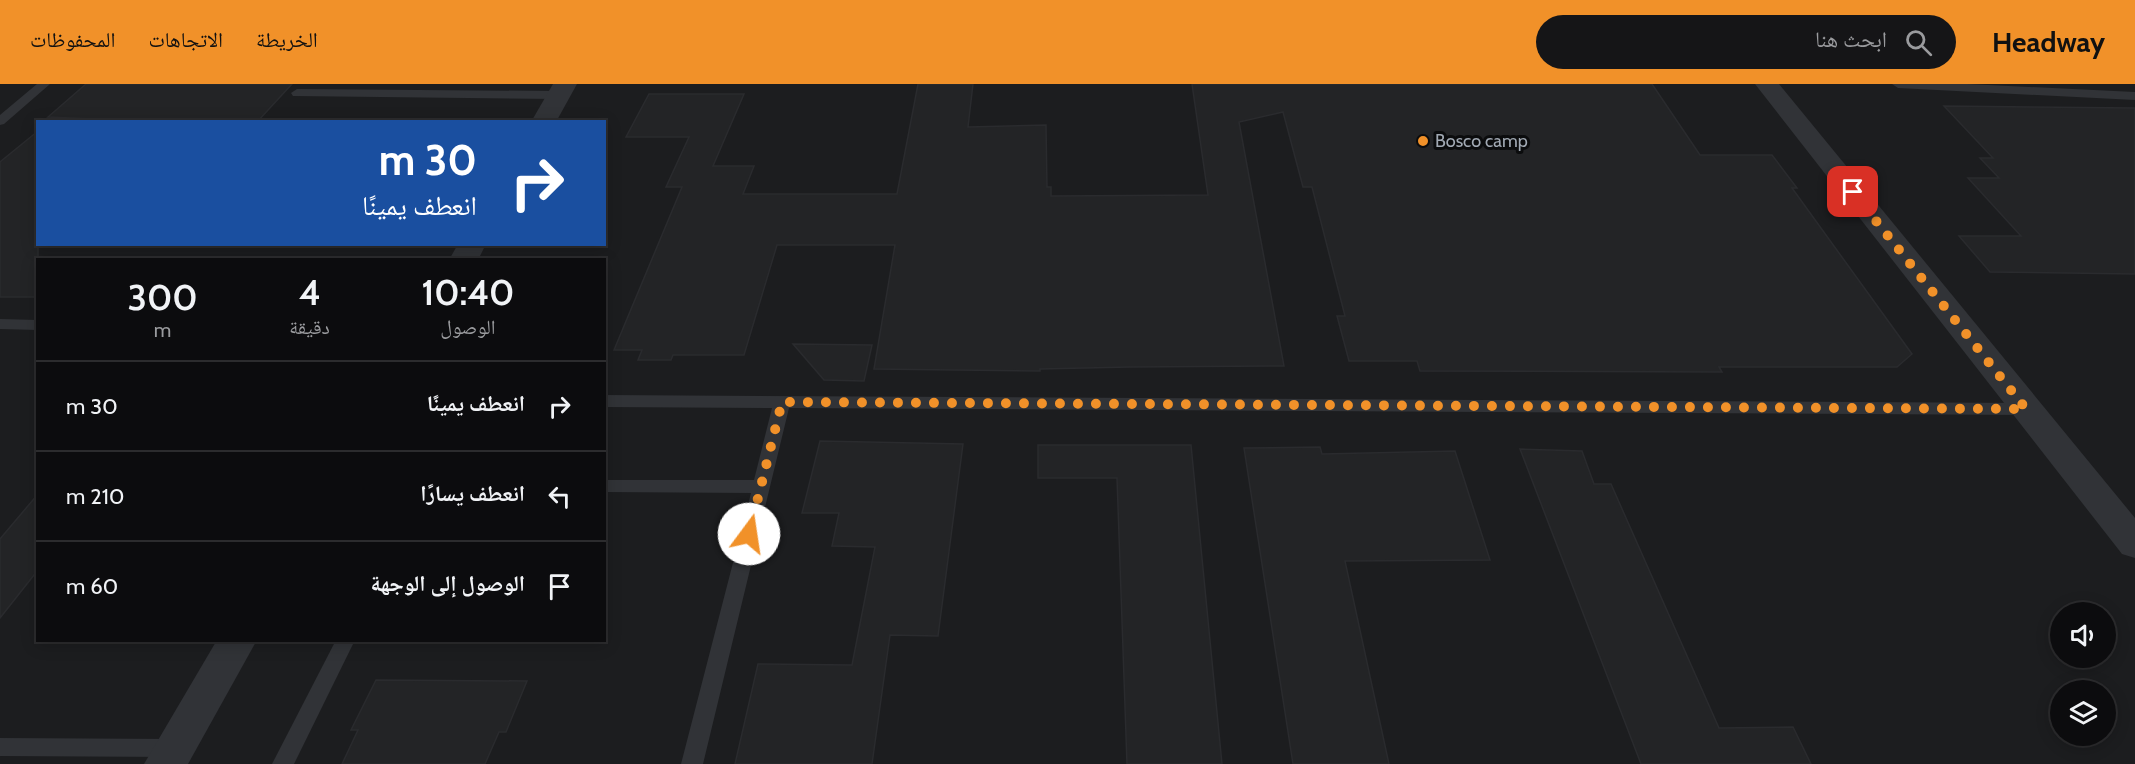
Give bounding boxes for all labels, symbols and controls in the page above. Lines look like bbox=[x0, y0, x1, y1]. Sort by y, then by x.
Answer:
search box bbox=[1536, 15, 1956, 69]
text: Headway bbox=[1992, 25, 2105, 59]
text: ابحث هنا bbox=[1815, 26, 1887, 53]
icon: search bbox=[1902, 26, 1935, 59]
text: المحفوظات bbox=[30, 27, 115, 52]
text: الاتجاهات bbox=[148, 27, 223, 52]
text: الخريطة bbox=[256, 27, 318, 52]
place label: Bosco camp bbox=[1435, 130, 1528, 152]
text: 30 m bbox=[379, 134, 477, 186]
marker: Bosco camp bbox=[1416, 134, 1430, 148]
icon: right bbox=[498, 144, 576, 222]
pin bbox=[1827, 166, 1878, 217]
icon: arrive bbox=[1836, 175, 1869, 208]
text: انعطف يمينًا bbox=[362, 189, 477, 222]
text: 4 bbox=[299, 270, 320, 314]
text: 10:40 bbox=[421, 270, 514, 314]
text: 300 bbox=[128, 275, 198, 319]
text: دقيقة bbox=[289, 315, 330, 339]
text: الوصول bbox=[440, 315, 496, 339]
text: m bbox=[154, 318, 171, 342]
text: انعطف يمينًا bbox=[427, 390, 525, 417]
icon: right bbox=[543, 390, 576, 423]
text: 30 m bbox=[66, 393, 118, 420]
text: انعطف يسارًا bbox=[420, 480, 525, 507]
icon: left bbox=[543, 480, 576, 513]
text: 210 m bbox=[66, 483, 124, 510]
position arrow bbox=[717, 502, 781, 566]
text: الوصول إلى الوجهة bbox=[370, 570, 525, 597]
icon: arrive bbox=[543, 570, 576, 603]
text: 60 m bbox=[66, 573, 118, 600]
map controls bbox=[2050, 602, 2116, 746]
button: sound bbox=[2050, 602, 2116, 668]
button: layers bbox=[2050, 680, 2116, 746]

